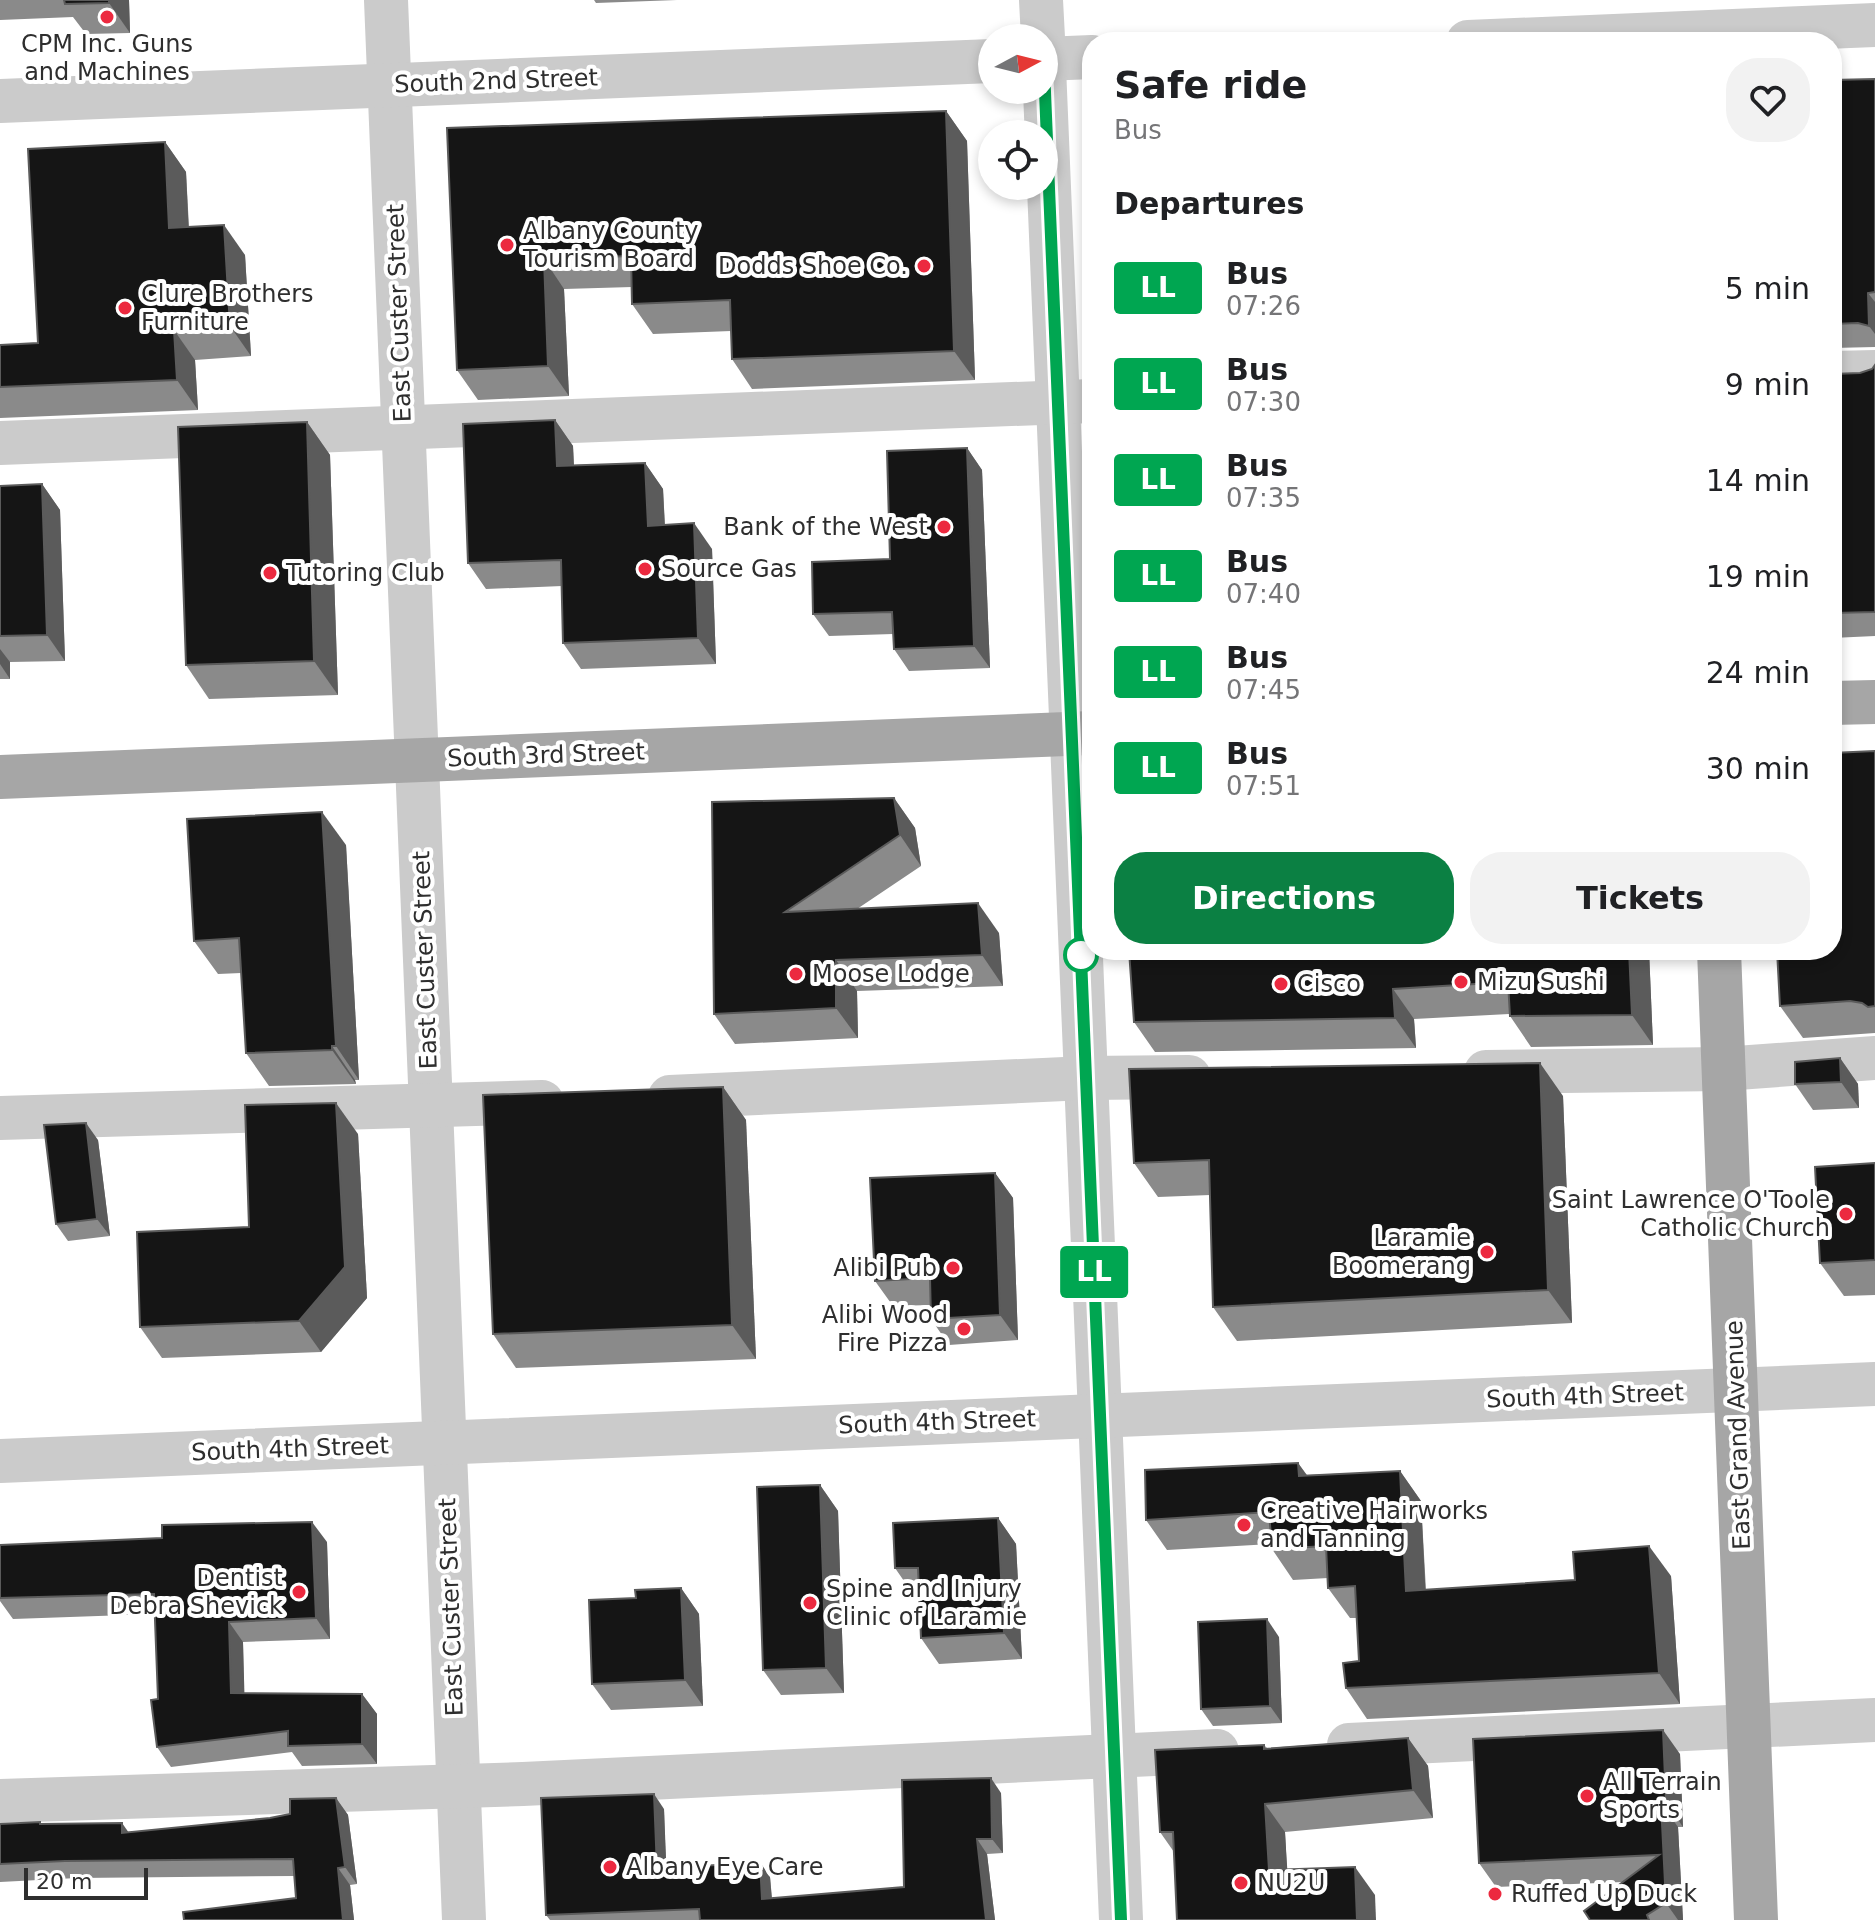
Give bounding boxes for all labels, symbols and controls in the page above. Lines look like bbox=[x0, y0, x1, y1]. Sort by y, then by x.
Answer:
marker: CPM Inc. Guns and Machines bbox=[98, 8, 116, 26]
north arrow bbox=[978, 24, 1058, 104]
map controls bbox=[978, 24, 1058, 200]
place label: CPM Inc. Guns and Machines bbox=[21, 30, 193, 86]
button: heart bbox=[1726, 58, 1810, 142]
street label: South 2nd Street bbox=[394, 63, 598, 99]
text: Safe ride bbox=[1114, 63, 1307, 107]
text: Bus bbox=[1114, 115, 1162, 145]
button: locate bbox=[978, 120, 1058, 200]
text: Departures bbox=[1114, 186, 1304, 221]
street label: East Custer Street bbox=[381, 203, 417, 423]
place label: Albany County Tourism Board bbox=[522, 217, 699, 273]
marker: Albany County Tourism Board bbox=[498, 236, 516, 254]
place label: Dodds Shoe Co. bbox=[718, 252, 908, 280]
text: Bus bbox=[1226, 256, 1288, 291]
marker: Dodds Shoe Co. bbox=[915, 257, 933, 275]
text: LL bbox=[1140, 271, 1176, 304]
text: 5 min bbox=[1725, 271, 1810, 306]
place label: Clure Brothers Furniture bbox=[141, 280, 314, 336]
text: 07:26 bbox=[1226, 291, 1301, 321]
marker: Clure Brothers Furniture bbox=[116, 299, 134, 317]
text: Bus bbox=[1226, 352, 1288, 387]
text: LL bbox=[1140, 367, 1176, 400]
text: 9 min bbox=[1725, 367, 1810, 402]
text: 07:30 bbox=[1226, 387, 1301, 417]
text: Bus bbox=[1226, 448, 1288, 483]
text: LL bbox=[1140, 463, 1176, 496]
text: 14 min bbox=[1706, 463, 1810, 498]
text: 07:35 bbox=[1226, 483, 1301, 513]
place label: Bank of the West bbox=[723, 513, 928, 541]
marker: Bank of the West bbox=[935, 518, 953, 536]
text: Bus bbox=[1226, 544, 1288, 579]
place label: Source Gas bbox=[661, 555, 797, 583]
place label: Tutoring Club bbox=[285, 559, 445, 587]
text: LL bbox=[1140, 559, 1176, 592]
text: 19 min bbox=[1706, 559, 1810, 594]
marker: Source Gas bbox=[636, 560, 654, 578]
marker: Tutoring Club bbox=[261, 564, 279, 582]
text: 07:40 bbox=[1226, 579, 1301, 609]
text: Bus bbox=[1226, 640, 1288, 675]
text: LL bbox=[1140, 655, 1176, 688]
text: 24 min bbox=[1706, 655, 1810, 690]
text: 07:45 bbox=[1226, 675, 1301, 705]
text: Bus bbox=[1226, 736, 1288, 771]
street label: South 3rd Street bbox=[447, 738, 645, 772]
text: LL bbox=[1140, 751, 1176, 784]
text: 30 min bbox=[1706, 751, 1810, 786]
text: 07:51 bbox=[1226, 771, 1301, 801]
street label: East Custer Street bbox=[407, 850, 443, 1070]
button: Directions bbox=[1114, 852, 1454, 944]
button: Tickets bbox=[1470, 852, 1810, 944]
unlabelled marker bbox=[1064, 938, 1098, 972]
place label: Moose Lodge bbox=[812, 960, 970, 988]
marker: Moose Lodge bbox=[787, 965, 805, 983]
place label: Mizu Sushi bbox=[1477, 968, 1605, 996]
place label: Cisco bbox=[1297, 970, 1361, 998]
marker: Mizu Sushi bbox=[1452, 973, 1470, 991]
marker: Cisco bbox=[1272, 975, 1290, 993]
place label: Saint Lawrence O'Toole Catholic Church bbox=[1552, 1186, 1830, 1242]
marker: Saint Lawrence O'Toole Catholic Church bbox=[1837, 1205, 1855, 1223]
place label: Laramie Boomerang bbox=[1332, 1224, 1471, 1280]
marker: Laramie Boomerang bbox=[1478, 1243, 1496, 1261]
line badge: LL bbox=[1058, 1246, 1130, 1298]
place label: Alibi Pub bbox=[833, 1254, 937, 1282]
text: LL bbox=[1076, 1255, 1112, 1288]
marker: Alibi Pub bbox=[944, 1259, 962, 1277]
place label: Alibi Wood Fire Pizza bbox=[822, 1301, 948, 1357]
marker: Alibi Wood Fire Pizza bbox=[955, 1320, 973, 1338]
street label: East Grand Avenue bbox=[1720, 1320, 1756, 1550]
street label: South 4th Street bbox=[1486, 1379, 1684, 1413]
street label: South 4th Street bbox=[838, 1405, 1036, 1439]
street label: South 4th Street bbox=[191, 1432, 389, 1466]
street label: East Custer Street bbox=[433, 1497, 469, 1717]
place label: Creative Hairworks and Tanning bbox=[1260, 1497, 1488, 1553]
marker: Creative Hairworks and Tanning bbox=[1235, 1516, 1253, 1534]
place label: Dentist Debra Shevick bbox=[109, 1564, 283, 1620]
place label: Spine and Injury Clinic of Laramie bbox=[826, 1575, 1027, 1631]
marker: Dentist Debra Shevick bbox=[290, 1583, 308, 1601]
marker: Spine and Injury Clinic of Laramie bbox=[801, 1594, 819, 1612]
place label: All Terrain Sports bbox=[1603, 1768, 1722, 1824]
marker: All Terrain Sports bbox=[1578, 1787, 1596, 1805]
place label: Albany Eye Care bbox=[626, 1853, 823, 1881]
marker: Albany Eye Care bbox=[601, 1858, 619, 1876]
scale bar bbox=[24, 1864, 148, 1900]
text: 20 m bbox=[36, 1869, 92, 1894]
place label: NU2U bbox=[1257, 1869, 1325, 1897]
marker: NU2U bbox=[1232, 1874, 1250, 1892]
place label: Ruffed Up Duck bbox=[1511, 1880, 1697, 1908]
marker: Ruffed Up Duck bbox=[1486, 1885, 1504, 1903]

